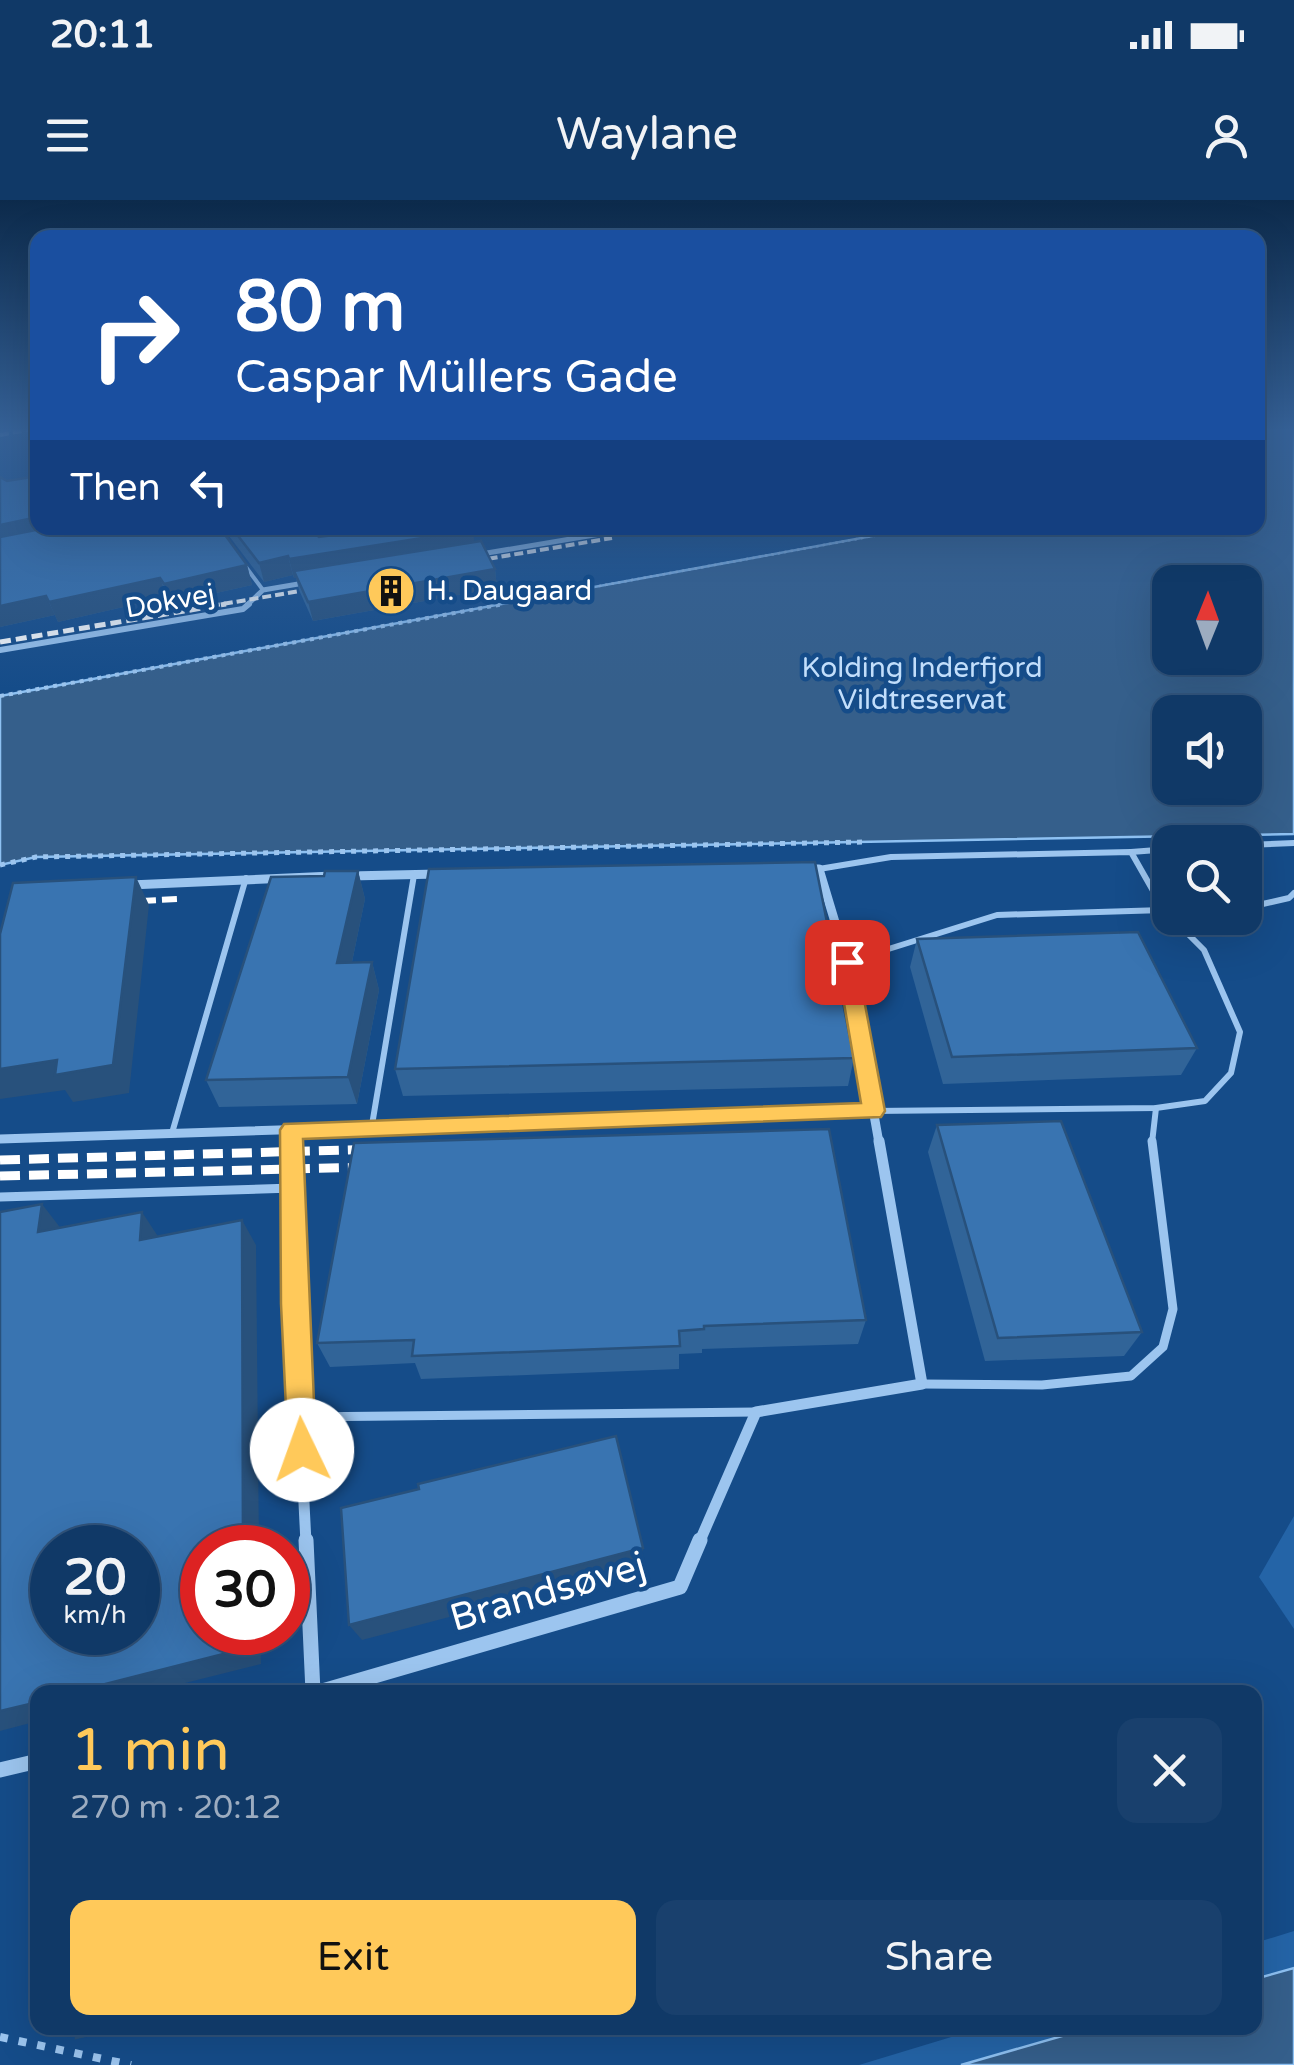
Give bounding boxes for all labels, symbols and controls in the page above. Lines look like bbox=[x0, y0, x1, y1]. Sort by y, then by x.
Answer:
text: 20:11 bbox=[50, 12, 155, 58]
icon: menu bbox=[40, 108, 95, 163]
text: Waylane bbox=[556, 108, 738, 162]
icon: person bbox=[1199, 108, 1254, 163]
text: 80 m bbox=[235, 266, 405, 350]
icon: right bbox=[70, 270, 200, 400]
text: Caspar Müllers Gade bbox=[235, 351, 678, 405]
icon: left bbox=[181, 460, 236, 515]
text: Then bbox=[70, 465, 161, 511]
building icon: H. Daugaard bbox=[365, 565, 417, 617]
north arrow bbox=[1152, 565, 1262, 675]
map controls bbox=[1152, 565, 1262, 935]
place label: H. Daugaard bbox=[426, 574, 592, 608]
street label: Dokvej bbox=[123, 576, 217, 626]
park label: Kolding Inderfjord Vildtreservat bbox=[801, 651, 1043, 717]
button: sound bbox=[1152, 695, 1262, 805]
button: search bbox=[1152, 825, 1262, 935]
pin bbox=[805, 920, 890, 1005]
icon: arrive bbox=[820, 935, 875, 990]
position arrow bbox=[250, 1398, 354, 1502]
speed limit sign: 30 bbox=[180, 1525, 310, 1655]
street label: Brandsøvej bbox=[445, 1542, 651, 1642]
text: 20 bbox=[64, 1548, 126, 1608]
text: km/h bbox=[64, 1600, 126, 1630]
text: 1 min bbox=[70, 1715, 230, 1787]
button: close bbox=[1117, 1718, 1222, 1823]
text: 270 m · 20:12 bbox=[70, 1789, 282, 1827]
button: Exit bbox=[70, 1900, 636, 2015]
button: Share bbox=[656, 1900, 1222, 2015]

